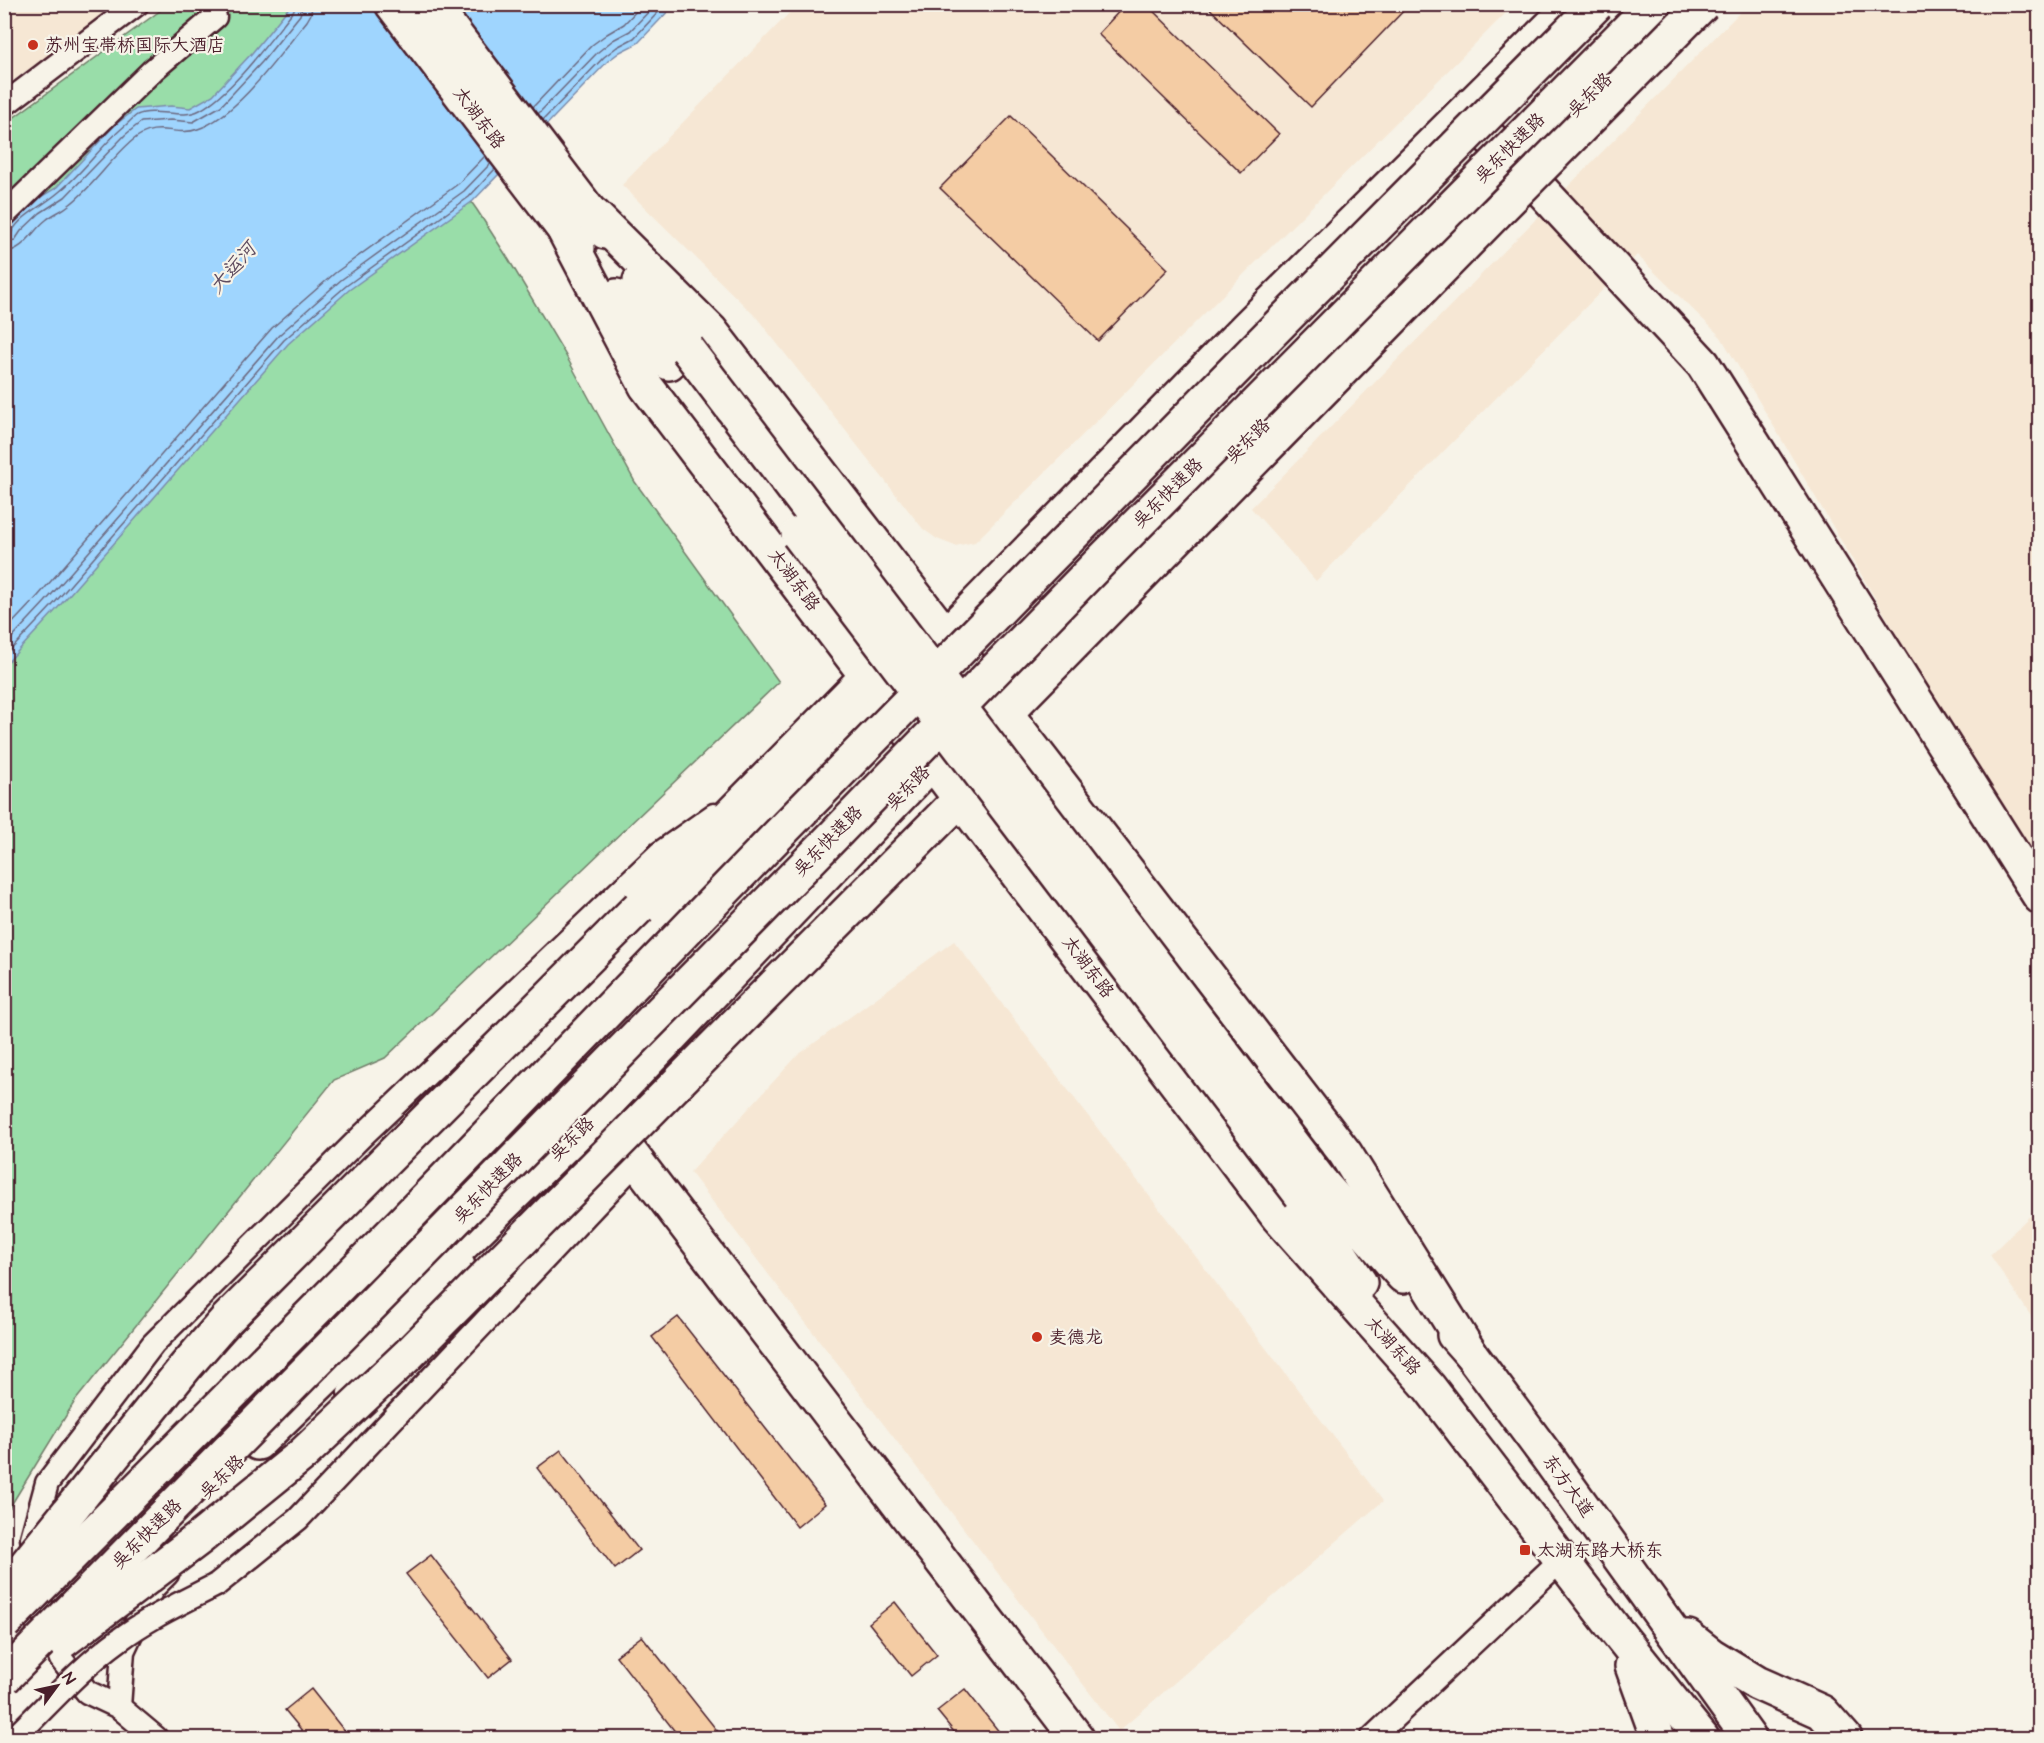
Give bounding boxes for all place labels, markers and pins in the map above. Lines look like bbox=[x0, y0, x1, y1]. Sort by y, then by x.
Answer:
place label: 苏州宝带桥国际大酒店 bbox=[45, 33, 225, 58]
marker: 苏州宝带桥国际大酒店 bbox=[26, 38, 40, 52]
place label: 麦德龙 bbox=[1049, 1325, 1103, 1350]
marker: 麦德龙 bbox=[1030, 1330, 1044, 1344]
place label: 太湖东路大桥东 bbox=[1537, 1538, 1663, 1563]
marker: 太湖东路大桥东 bbox=[1518, 1543, 1532, 1557]

